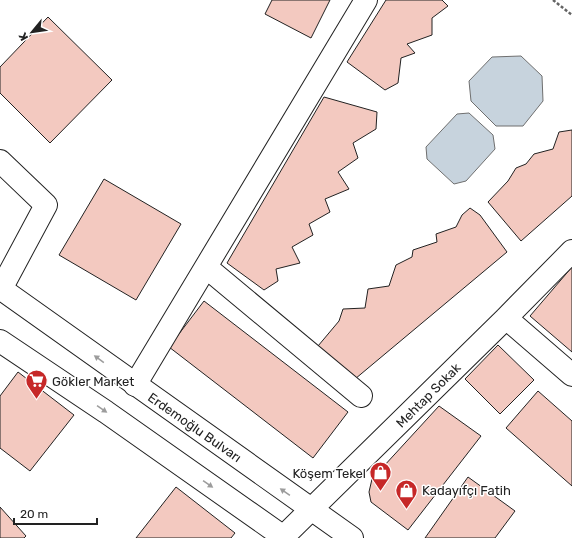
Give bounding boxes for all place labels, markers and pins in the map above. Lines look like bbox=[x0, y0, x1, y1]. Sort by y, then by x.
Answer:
supermarket icon: Gökler Market bbox=[23, 368, 49, 401]
place label: Gökler Market bbox=[52, 374, 134, 389]
shop icon: Köşem Tekel bbox=[368, 460, 394, 493]
place label: Köşem Tekel bbox=[292, 466, 366, 481]
shop icon: Kadayıfçı Fatih bbox=[394, 477, 420, 510]
place label: Kadayıfçı Fatih bbox=[422, 483, 511, 498]

